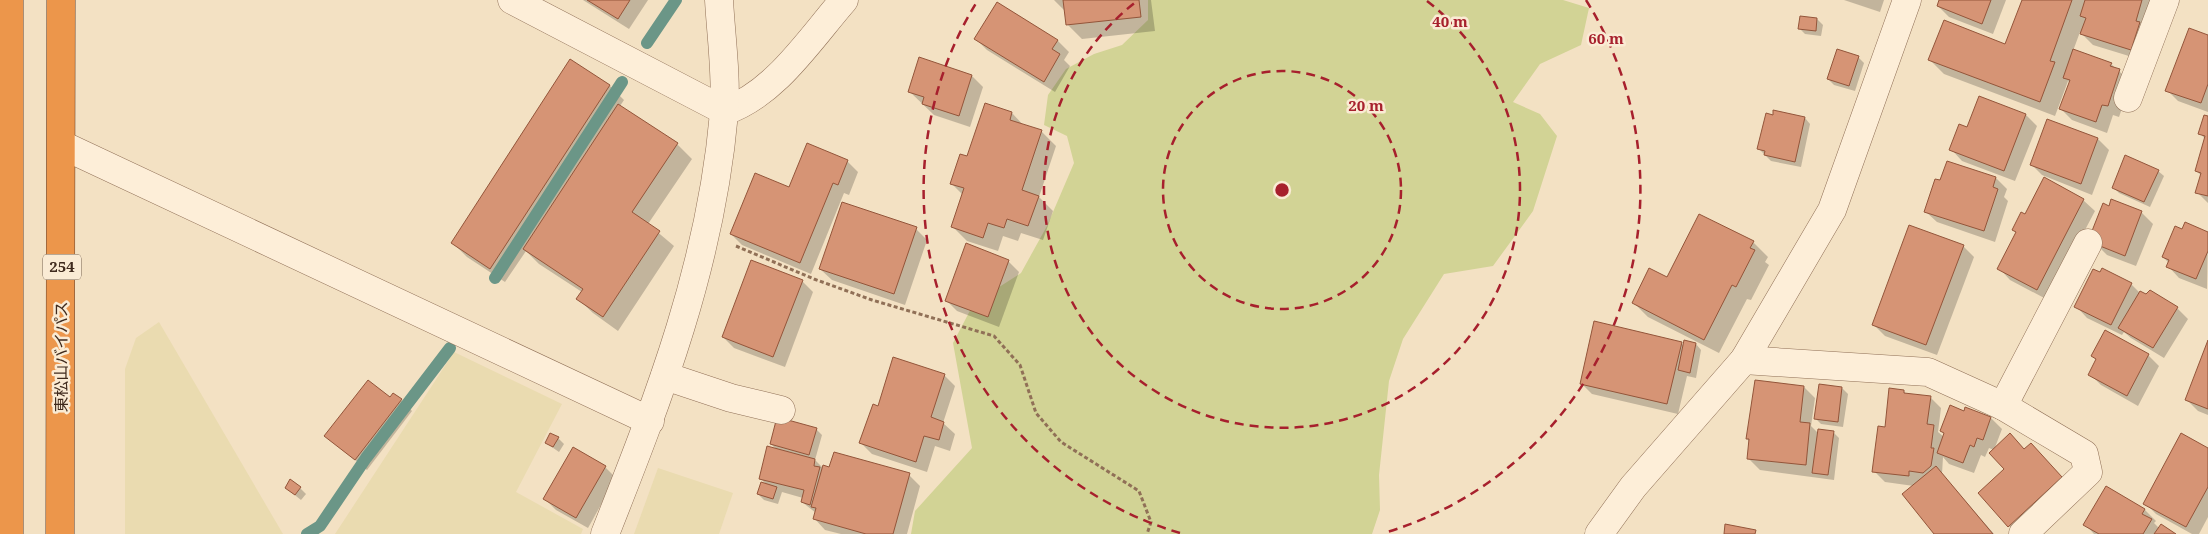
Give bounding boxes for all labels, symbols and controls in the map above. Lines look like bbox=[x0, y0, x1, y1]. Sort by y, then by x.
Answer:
text: 40 m bbox=[1432, 11, 1468, 31]
text: 60 m bbox=[1588, 28, 1624, 48]
text: 20 m bbox=[1348, 95, 1384, 115]
centre of rings bbox=[1273, 181, 1291, 199]
road number: 254 bbox=[43, 254, 81, 280]
street label: 東松山バイパス bbox=[50, 301, 72, 413]

